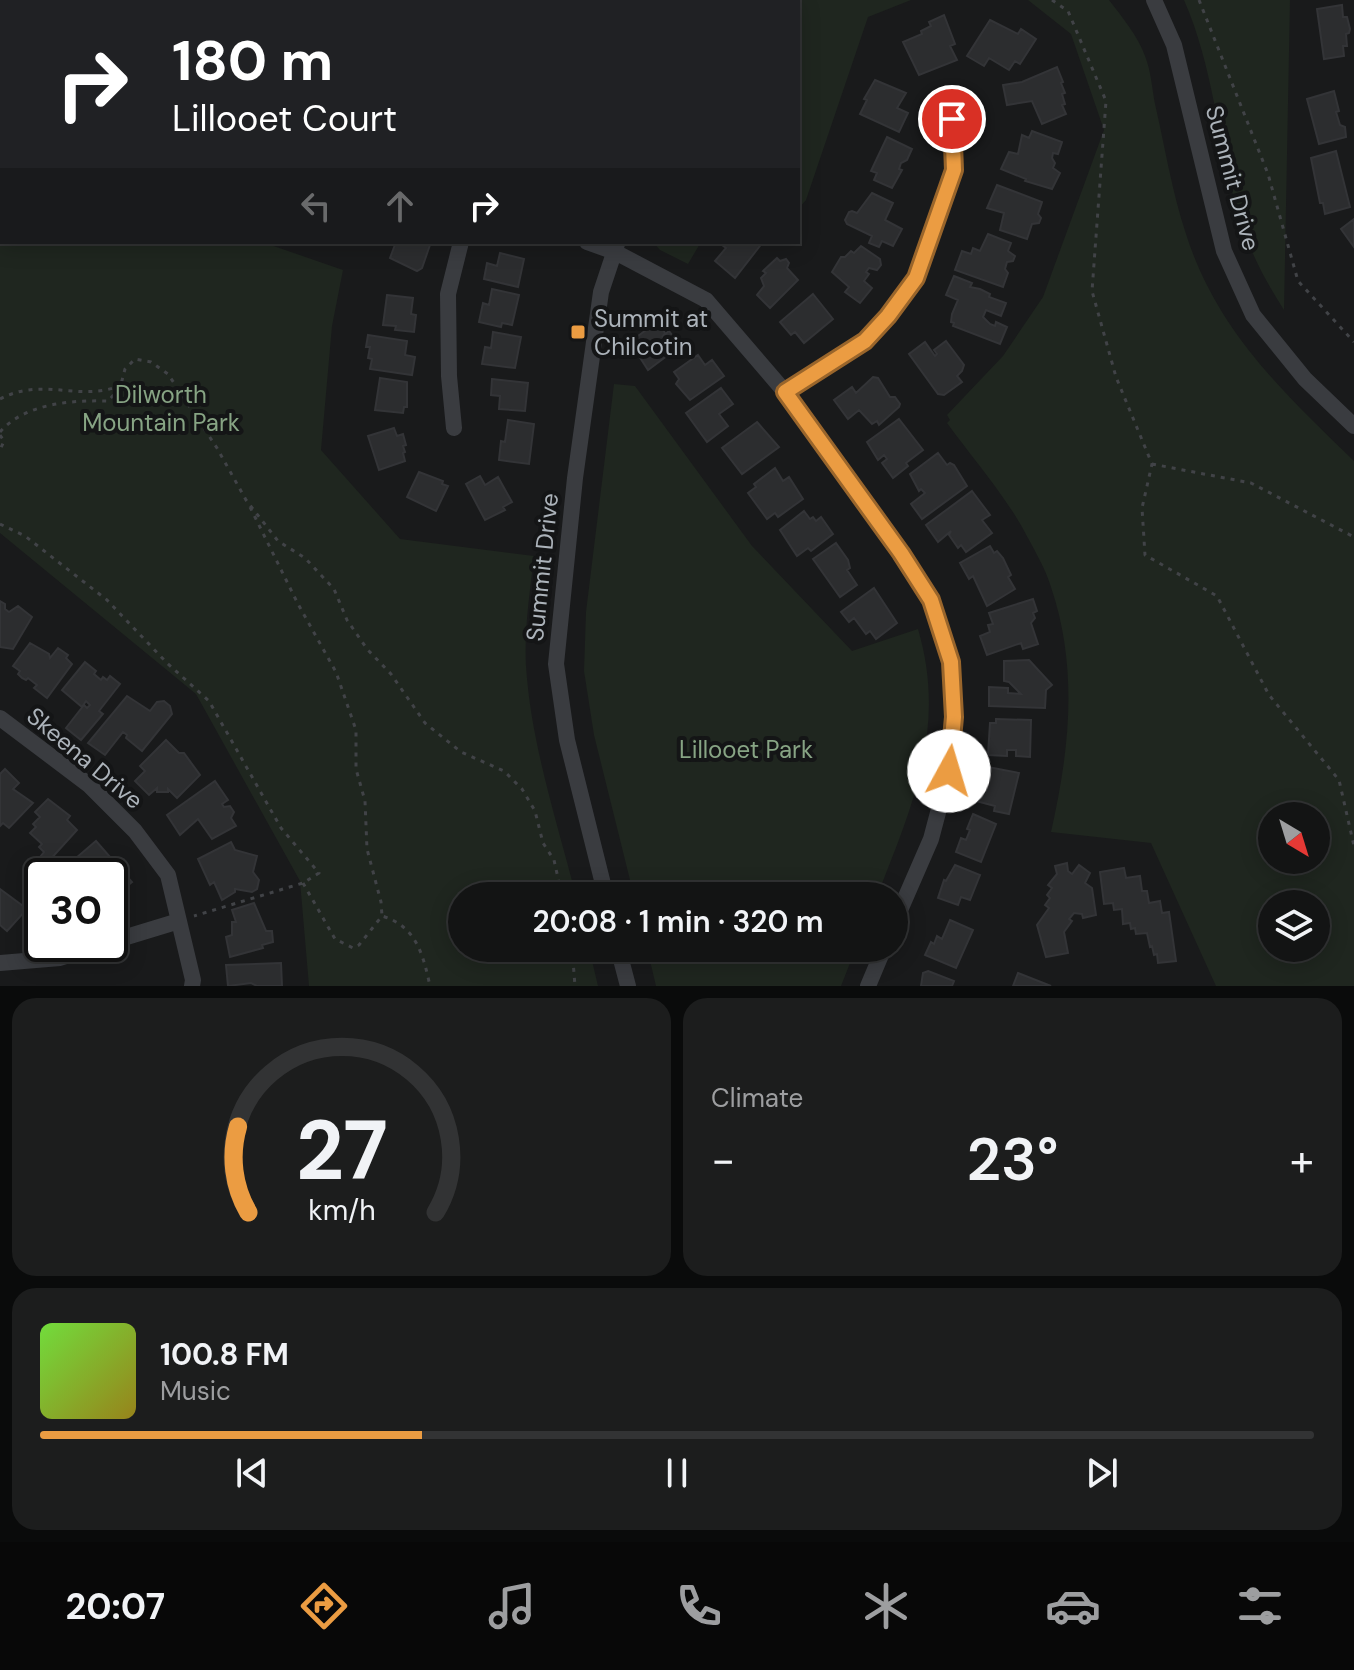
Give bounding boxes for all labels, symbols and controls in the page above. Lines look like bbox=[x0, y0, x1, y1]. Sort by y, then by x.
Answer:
text: 180 m bbox=[172, 24, 333, 97]
icon: right bbox=[40, 32, 144, 136]
pin bbox=[918, 85, 986, 153]
text: Lillooet Court bbox=[172, 95, 397, 142]
icon: arrive bbox=[930, 97, 974, 141]
street label: Summit Drive bbox=[1199, 102, 1267, 254]
icon: left bbox=[294, 184, 338, 228]
icon: ahead bbox=[378, 184, 422, 228]
icon: right bbox=[462, 184, 506, 228]
place label: Summit at Chilcotin bbox=[594, 303, 708, 362]
marker: Summit at Chilcotin bbox=[569, 323, 587, 341]
park label: Dilworth Mountain Park bbox=[82, 379, 240, 438]
street label: Summit Drive bbox=[519, 491, 565, 643]
street label: Skeena Drive bbox=[20, 700, 150, 816]
position arrow bbox=[907, 729, 991, 813]
park label: Lillooet Park bbox=[679, 734, 813, 765]
north arrow bbox=[1258, 802, 1330, 874]
map controls bbox=[1258, 802, 1330, 962]
speed limit sign: 30 bbox=[24, 858, 128, 962]
button: layers bbox=[1258, 890, 1330, 962]
text: 20:08 · 1 min · 320 m bbox=[532, 902, 824, 941]
text: Climate bbox=[711, 1081, 803, 1115]
text: 27 bbox=[295, 1096, 388, 1205]
text: 23° bbox=[967, 1120, 1058, 1199]
text: − bbox=[711, 1131, 735, 1189]
text: + bbox=[1290, 1131, 1314, 1189]
text: km/h bbox=[308, 1192, 375, 1229]
text: 100.8 FM bbox=[160, 1335, 289, 1374]
text: Music bbox=[160, 1374, 231, 1408]
icon: previous bbox=[230, 1451, 274, 1495]
icon: pause bbox=[655, 1451, 699, 1495]
icon: next bbox=[1080, 1451, 1124, 1495]
icon: directions bbox=[296, 1578, 352, 1634]
icon: music bbox=[484, 1578, 540, 1634]
icon: phone bbox=[671, 1578, 727, 1634]
icon: climate bbox=[858, 1578, 914, 1634]
icon: car bbox=[1045, 1578, 1101, 1634]
icon: filters bbox=[1232, 1578, 1288, 1634]
text: 20:07 bbox=[66, 1583, 165, 1630]

